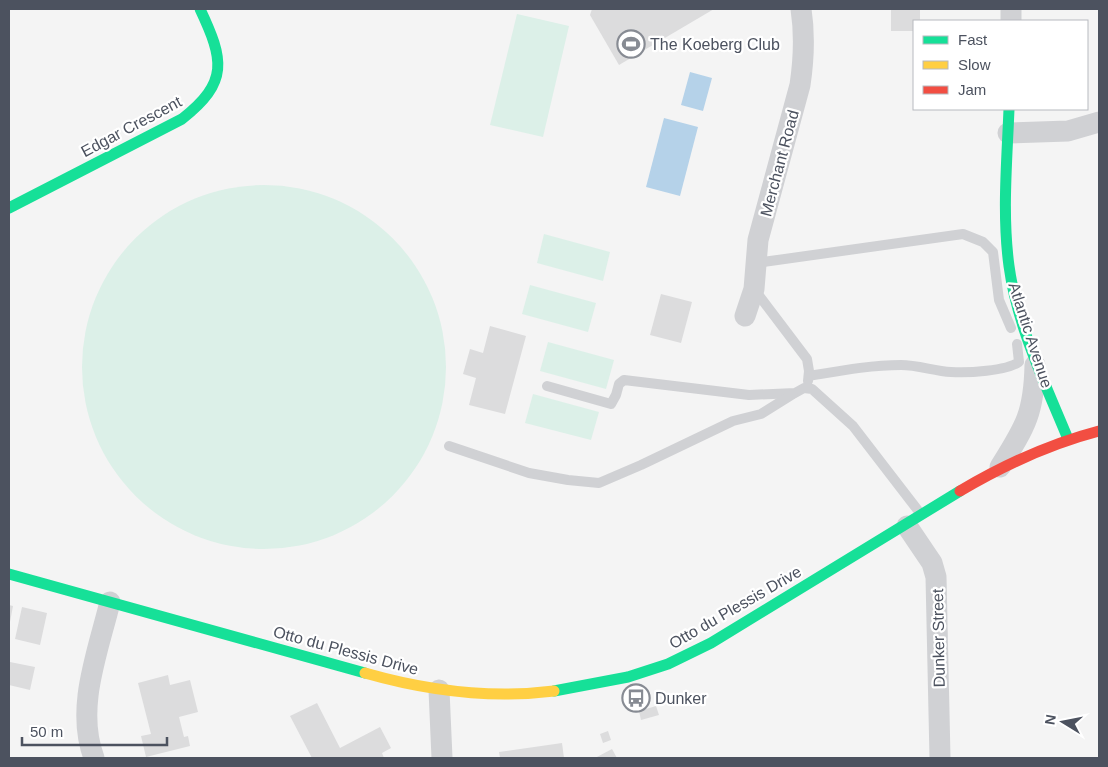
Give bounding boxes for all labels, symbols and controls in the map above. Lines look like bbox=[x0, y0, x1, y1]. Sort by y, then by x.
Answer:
legend bbox=[913, 20, 1088, 110]
sports icon: The Koeberg Club bbox=[616, 29, 646, 59]
text: Fast bbox=[958, 31, 988, 48]
place label: The Koeberg Club bbox=[650, 36, 780, 53]
text: Slow bbox=[958, 56, 991, 73]
text: Jam bbox=[958, 81, 986, 98]
street label: Edgar Crescent bbox=[78, 93, 185, 160]
street label: Merchant Road bbox=[757, 108, 802, 218]
street label: Atlantic Avenue bbox=[1005, 280, 1056, 390]
street label: Otto du Plessis Drive bbox=[666, 563, 804, 652]
street label: Dunker Street bbox=[929, 588, 948, 687]
street label: Otto du Plessis Drive bbox=[272, 623, 420, 678]
bus stop icon: Dunker bbox=[621, 683, 651, 713]
place label: Dunker bbox=[655, 690, 707, 707]
north arrow bbox=[1038, 697, 1088, 747]
text: N bbox=[1041, 713, 1059, 726]
scale bar bbox=[22, 714, 168, 746]
text: 50 m bbox=[30, 723, 63, 740]

